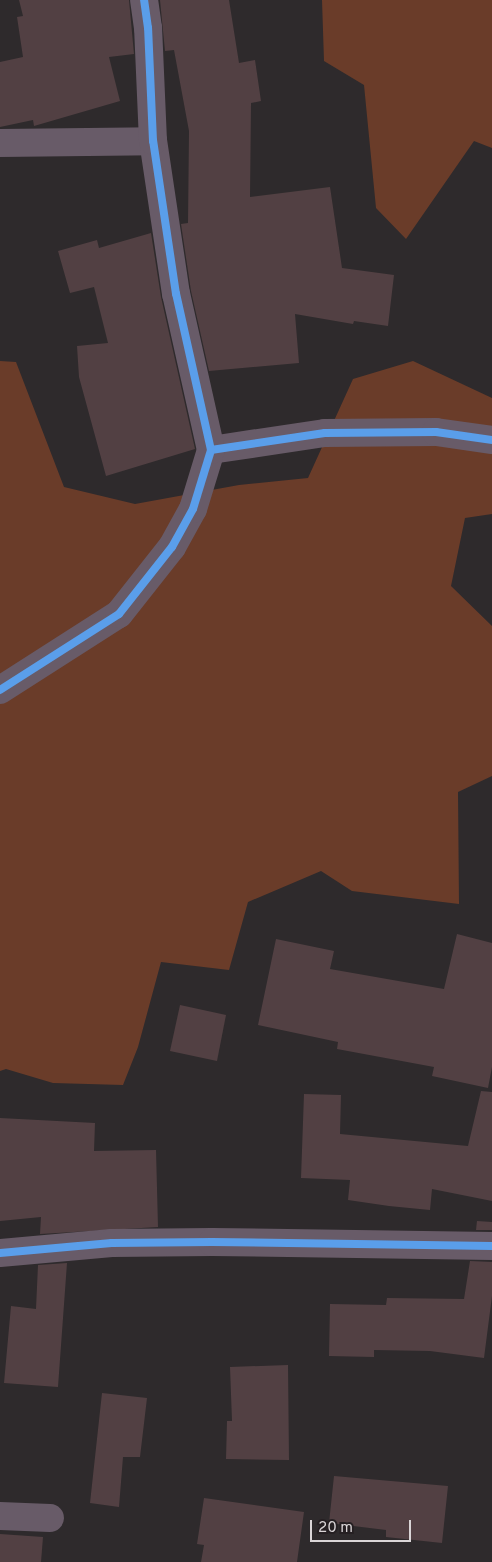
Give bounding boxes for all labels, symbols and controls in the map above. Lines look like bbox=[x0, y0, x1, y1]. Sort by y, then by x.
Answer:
scale bar bbox=[312, 1510, 413, 1542]
text: 20 m bbox=[318, 1519, 353, 1538]

